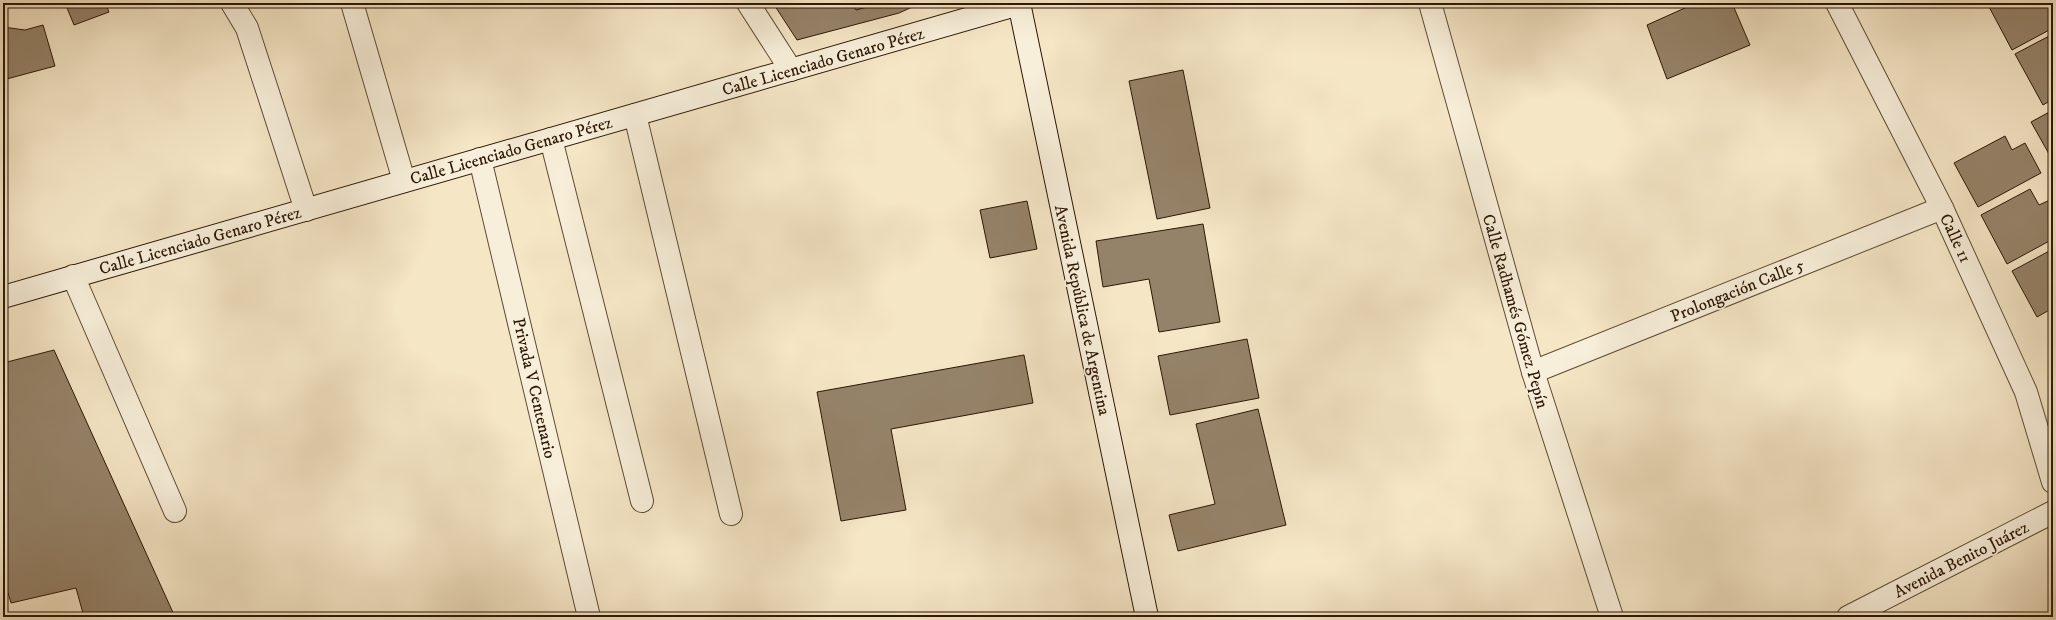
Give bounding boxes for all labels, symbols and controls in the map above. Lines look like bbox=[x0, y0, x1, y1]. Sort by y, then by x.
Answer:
street label: Calle Licenciado Genaro Pérez bbox=[720, 22, 927, 101]
street label: Calle Licenciado Genaro Pérez bbox=[408, 111, 615, 190]
street label: Calle Licenciado Genaro Pérez bbox=[97, 201, 304, 280]
street label: Avenida República de Argentina bbox=[1049, 203, 1115, 418]
street label: Calle 11 bbox=[1934, 210, 1976, 267]
street label: Calle Radhamés Gómez Pepín bbox=[1477, 212, 1553, 411]
street label: Prolongación Calle 5 bbox=[1667, 254, 1808, 328]
street label: Privada V Centenario bbox=[507, 316, 561, 461]
street label: Avenida Benito Juárez bbox=[1890, 516, 2033, 603]

